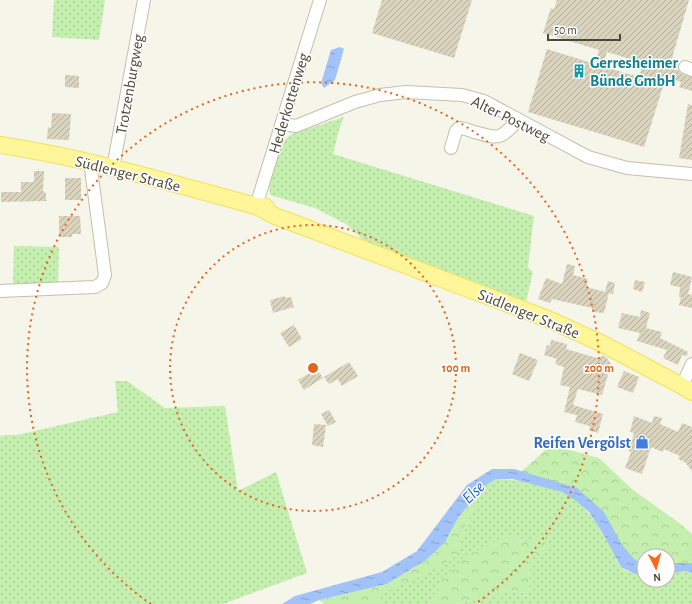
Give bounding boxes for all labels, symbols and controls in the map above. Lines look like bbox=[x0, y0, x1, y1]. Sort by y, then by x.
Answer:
scale bar bbox=[548, 16, 620, 42]
text: 50 m bbox=[554, 24, 577, 36]
street label: Trotzenburgweg bbox=[113, 33, 147, 136]
street label: Hederkottenweg bbox=[266, 51, 312, 156]
place label: Gerresheimer Bünde GmbH bbox=[590, 55, 678, 89]
building icon: Gerresheimer Bünde GmbH bbox=[571, 63, 587, 79]
street label: Alter Postweg bbox=[469, 93, 553, 145]
street label: Südlenger Straße bbox=[74, 153, 182, 195]
street label: Südlenger Straße bbox=[476, 286, 582, 342]
centre of rings bbox=[306, 361, 320, 375]
text: 100 m bbox=[442, 362, 470, 374]
text: 200 m bbox=[584, 362, 614, 374]
shop icon: Reifen Vergölst bbox=[634, 434, 650, 450]
place label: Reifen Vergölst bbox=[534, 435, 632, 451]
water label: Else bbox=[459, 478, 488, 507]
north arrow bbox=[636, 548, 676, 588]
text: N bbox=[653, 572, 661, 583]

